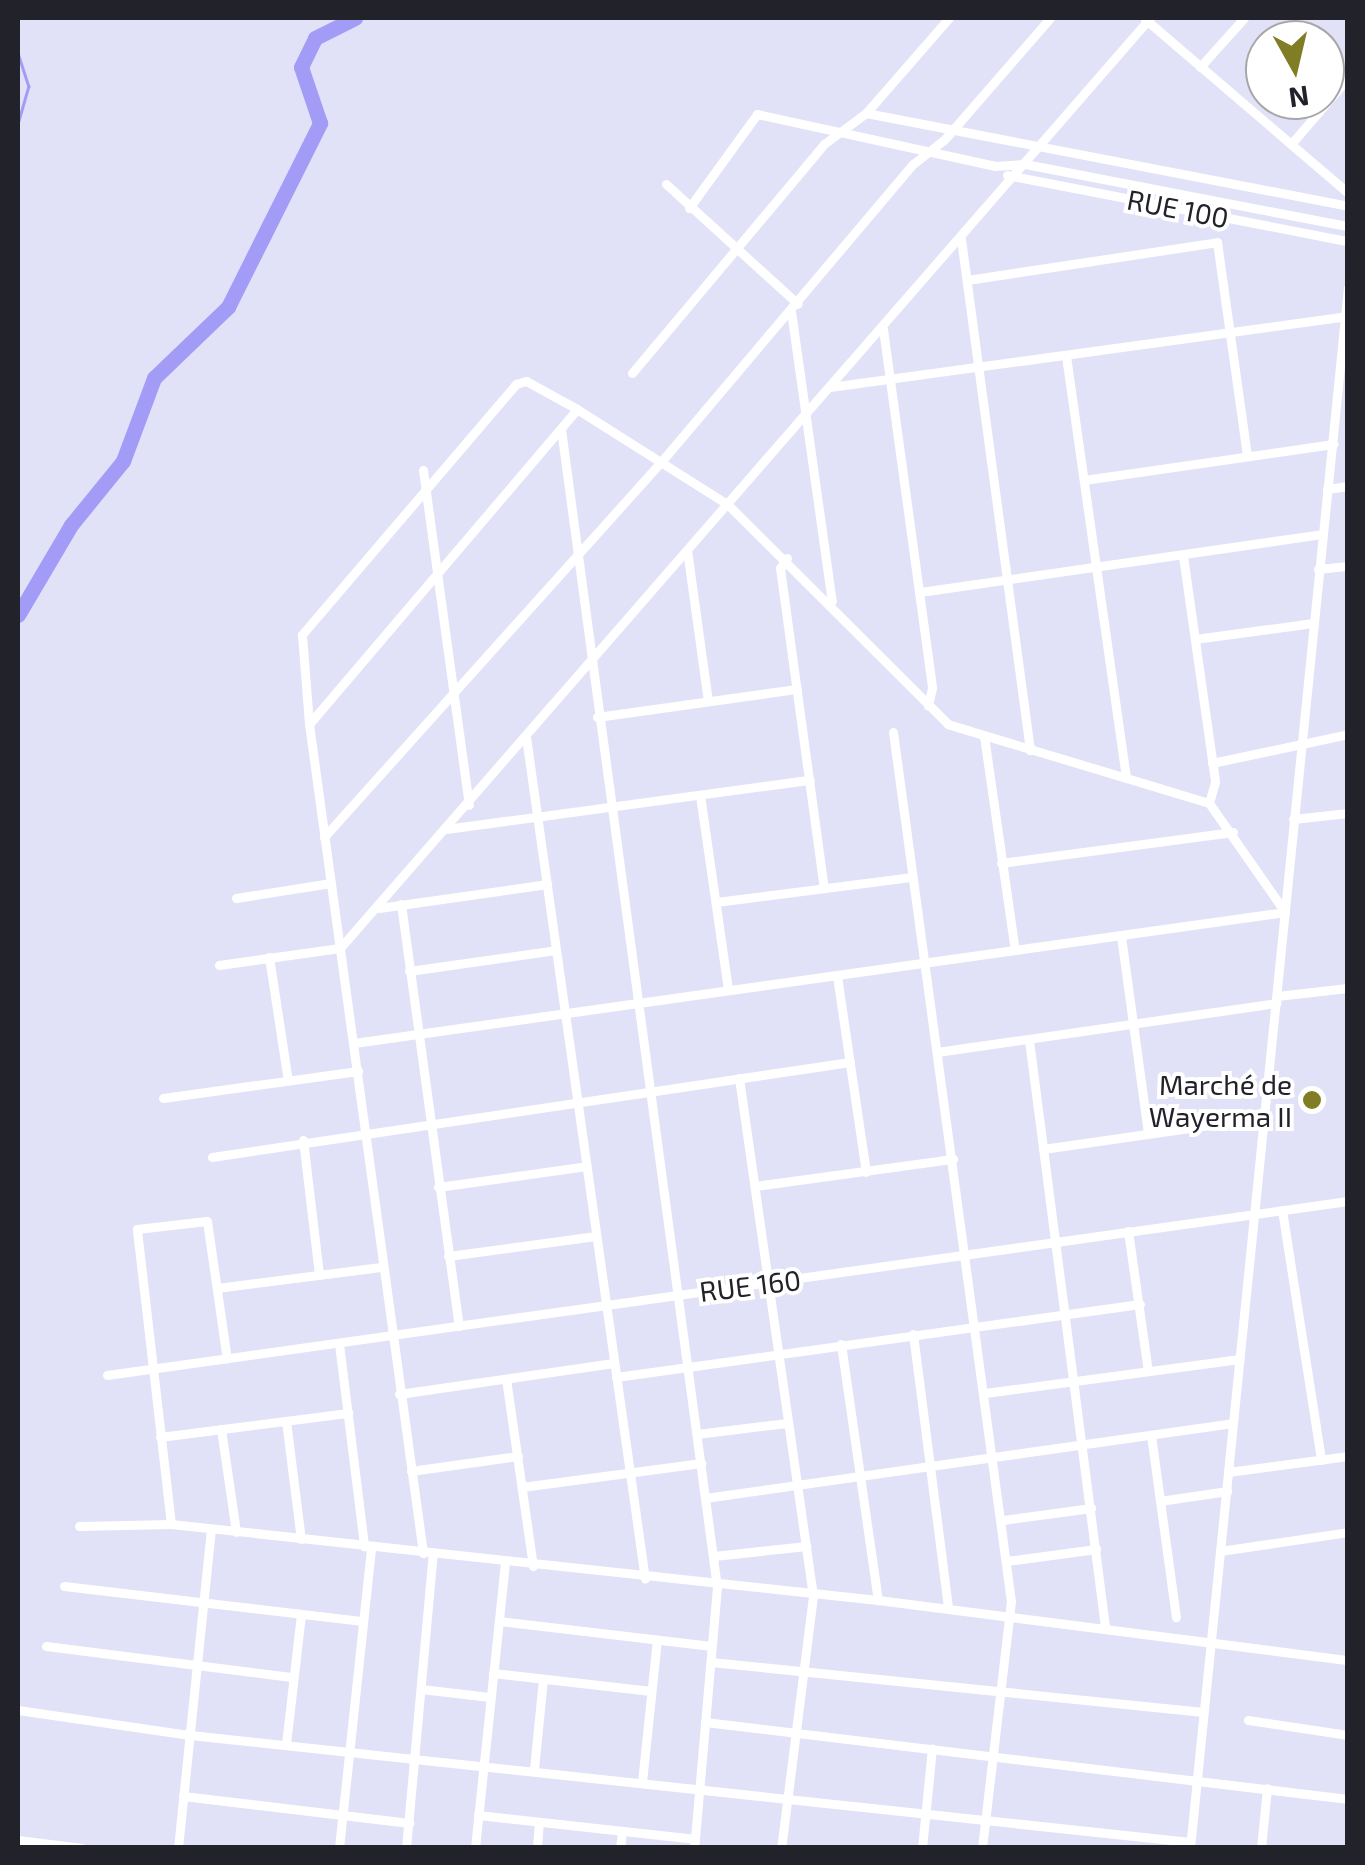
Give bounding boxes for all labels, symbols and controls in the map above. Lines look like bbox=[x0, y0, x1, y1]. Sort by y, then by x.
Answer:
north arrow bbox=[1245, 20, 1345, 120]
text: N bbox=[1287, 79, 1311, 116]
street label: RUE 100 bbox=[1124, 182, 1232, 234]
place label: Marché de Wayerma II bbox=[1149, 1067, 1292, 1133]
marker: Marché de Wayerma II bbox=[1301, 1089, 1323, 1111]
street label: RUE 160 bbox=[697, 1262, 803, 1308]

